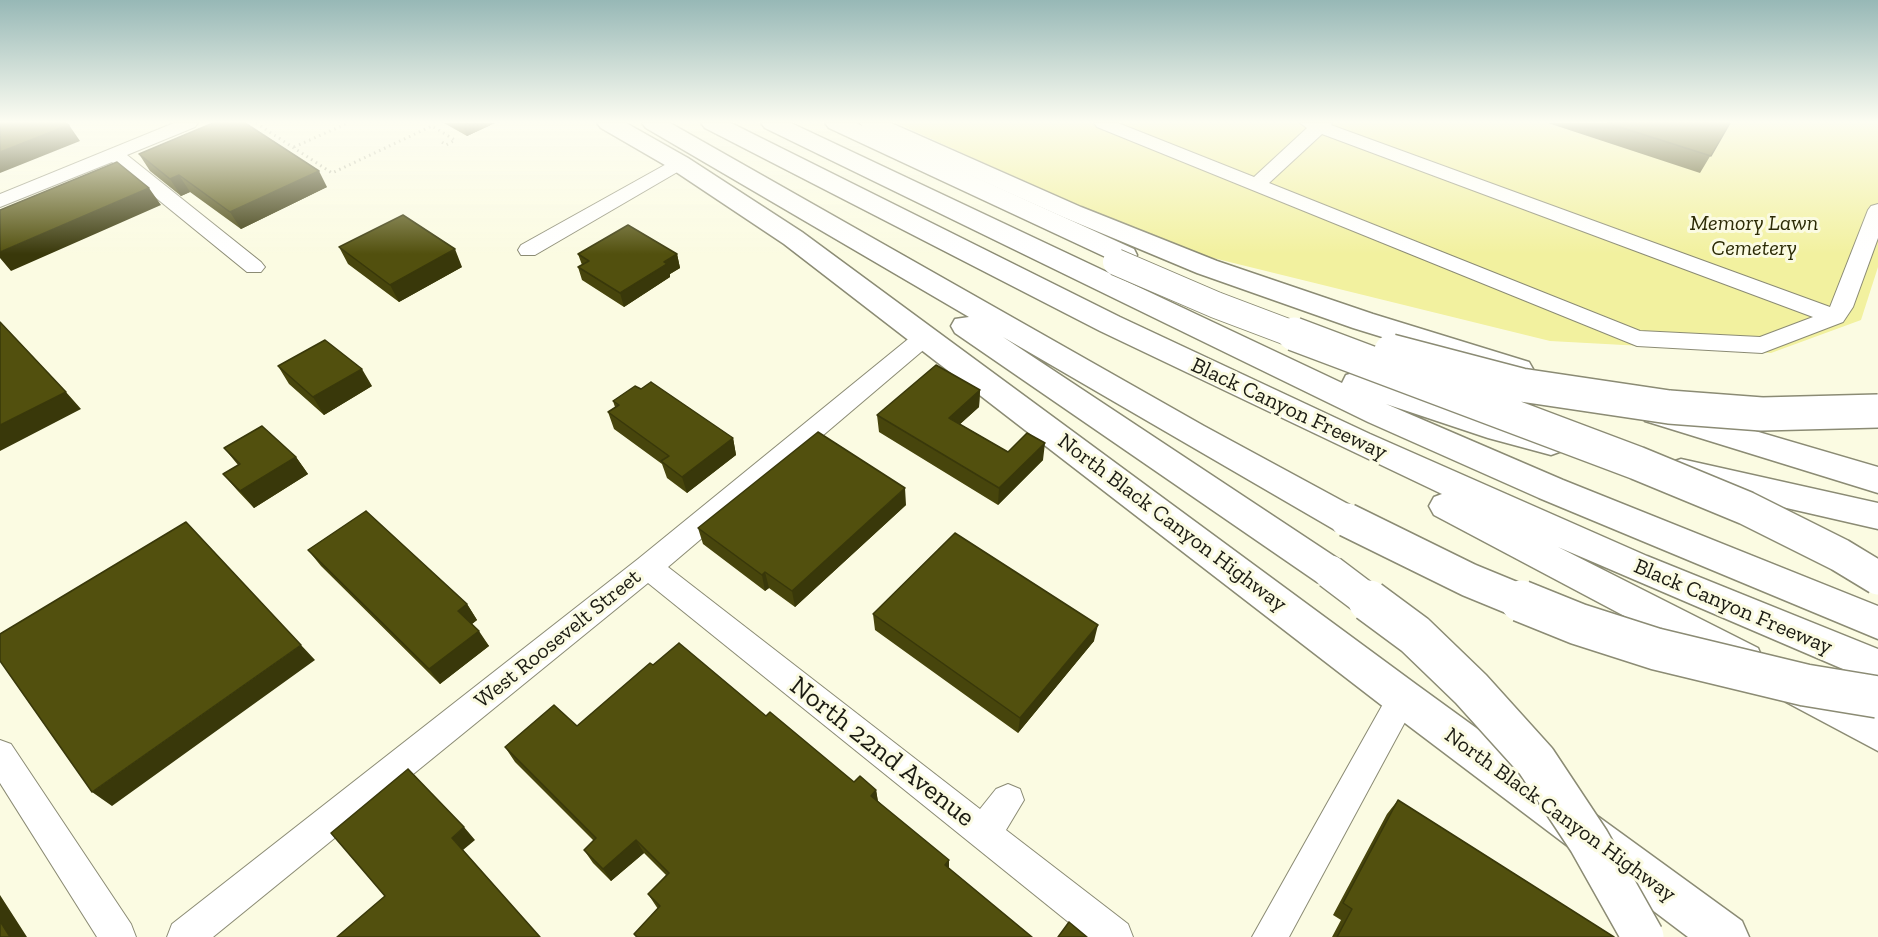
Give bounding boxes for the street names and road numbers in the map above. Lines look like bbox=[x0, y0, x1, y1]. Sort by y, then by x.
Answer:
street label: Black Canyon Freeway bbox=[1187, 352, 1391, 466]
street label: North Black Canyon Highway bbox=[1052, 428, 1292, 618]
street label: Black Canyon Freeway bbox=[1630, 553, 1836, 661]
street label: West Roosevelt Street bbox=[470, 564, 646, 714]
street label: North 22nd Avenue bbox=[783, 670, 981, 834]
street label: North Black Canyon Highway bbox=[1439, 722, 1681, 908]

